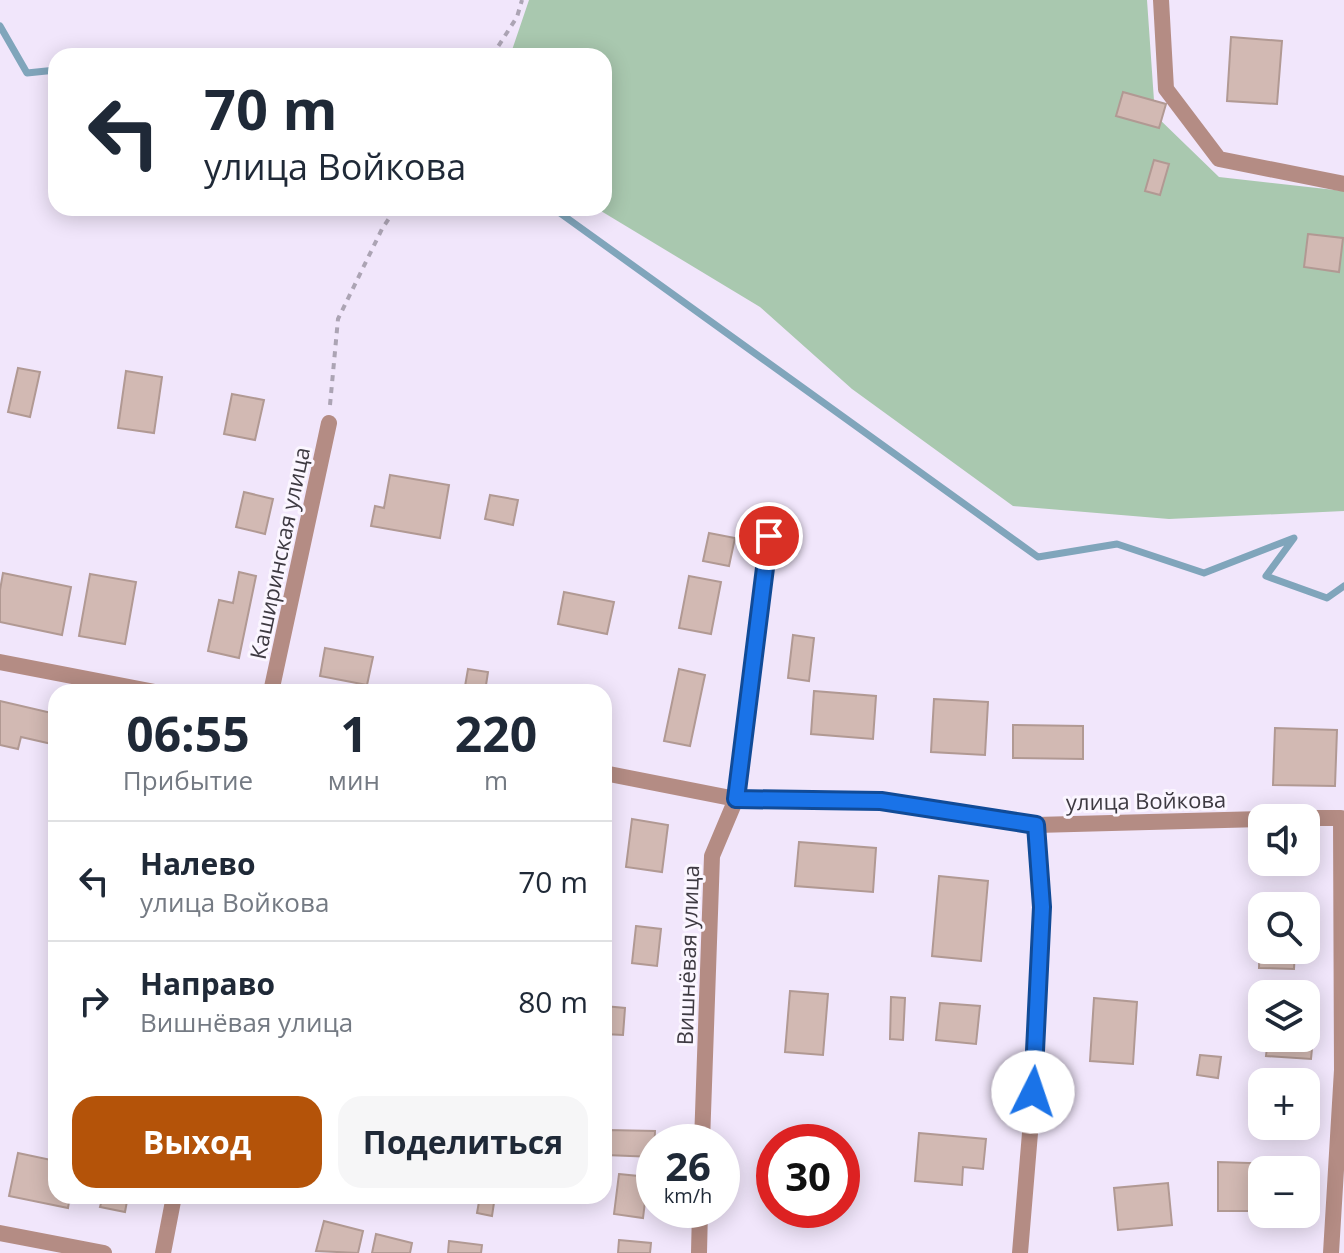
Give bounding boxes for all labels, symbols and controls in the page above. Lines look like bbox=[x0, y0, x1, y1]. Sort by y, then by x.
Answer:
text: 70 m bbox=[204, 70, 338, 146]
icon: left bbox=[72, 80, 176, 184]
text: улица Войкова bbox=[204, 142, 466, 191]
street label: Каширинская улица bbox=[242, 444, 316, 662]
pin bbox=[735, 502, 803, 570]
icon: arrive bbox=[747, 514, 791, 558]
text: 06:55 bbox=[126, 701, 250, 766]
text: 1 bbox=[340, 701, 368, 766]
text: 220 bbox=[455, 701, 537, 766]
text: Прибытие bbox=[123, 762, 253, 798]
text: мин bbox=[328, 762, 380, 798]
text: m bbox=[484, 762, 508, 798]
street label: улица Войкова bbox=[1066, 784, 1226, 816]
map controls bbox=[1248, 804, 1320, 1228]
button: sound bbox=[1248, 804, 1320, 876]
text: Налево bbox=[140, 843, 256, 884]
icon: left bbox=[72, 859, 116, 903]
text: 70 m bbox=[518, 861, 588, 902]
street label: Вишнёвая улица bbox=[669, 864, 705, 1046]
text: улица Войкова bbox=[140, 884, 329, 920]
button: search bbox=[1248, 892, 1320, 964]
text: Направо bbox=[140, 963, 275, 1004]
icon: right bbox=[72, 979, 116, 1023]
button: layers bbox=[1248, 980, 1320, 1052]
text: 80 m bbox=[518, 981, 588, 1022]
text: Вишнёвая улица bbox=[140, 1004, 353, 1040]
position arrow bbox=[991, 1050, 1075, 1134]
button: + bbox=[1248, 1068, 1320, 1140]
button: Выход bbox=[72, 1096, 322, 1188]
button: Поделиться bbox=[338, 1096, 588, 1188]
speed limit sign: 30 bbox=[756, 1124, 860, 1228]
text: 26 bbox=[665, 1138, 711, 1193]
button: − bbox=[1248, 1156, 1320, 1228]
text: km/h bbox=[664, 1182, 712, 1209]

